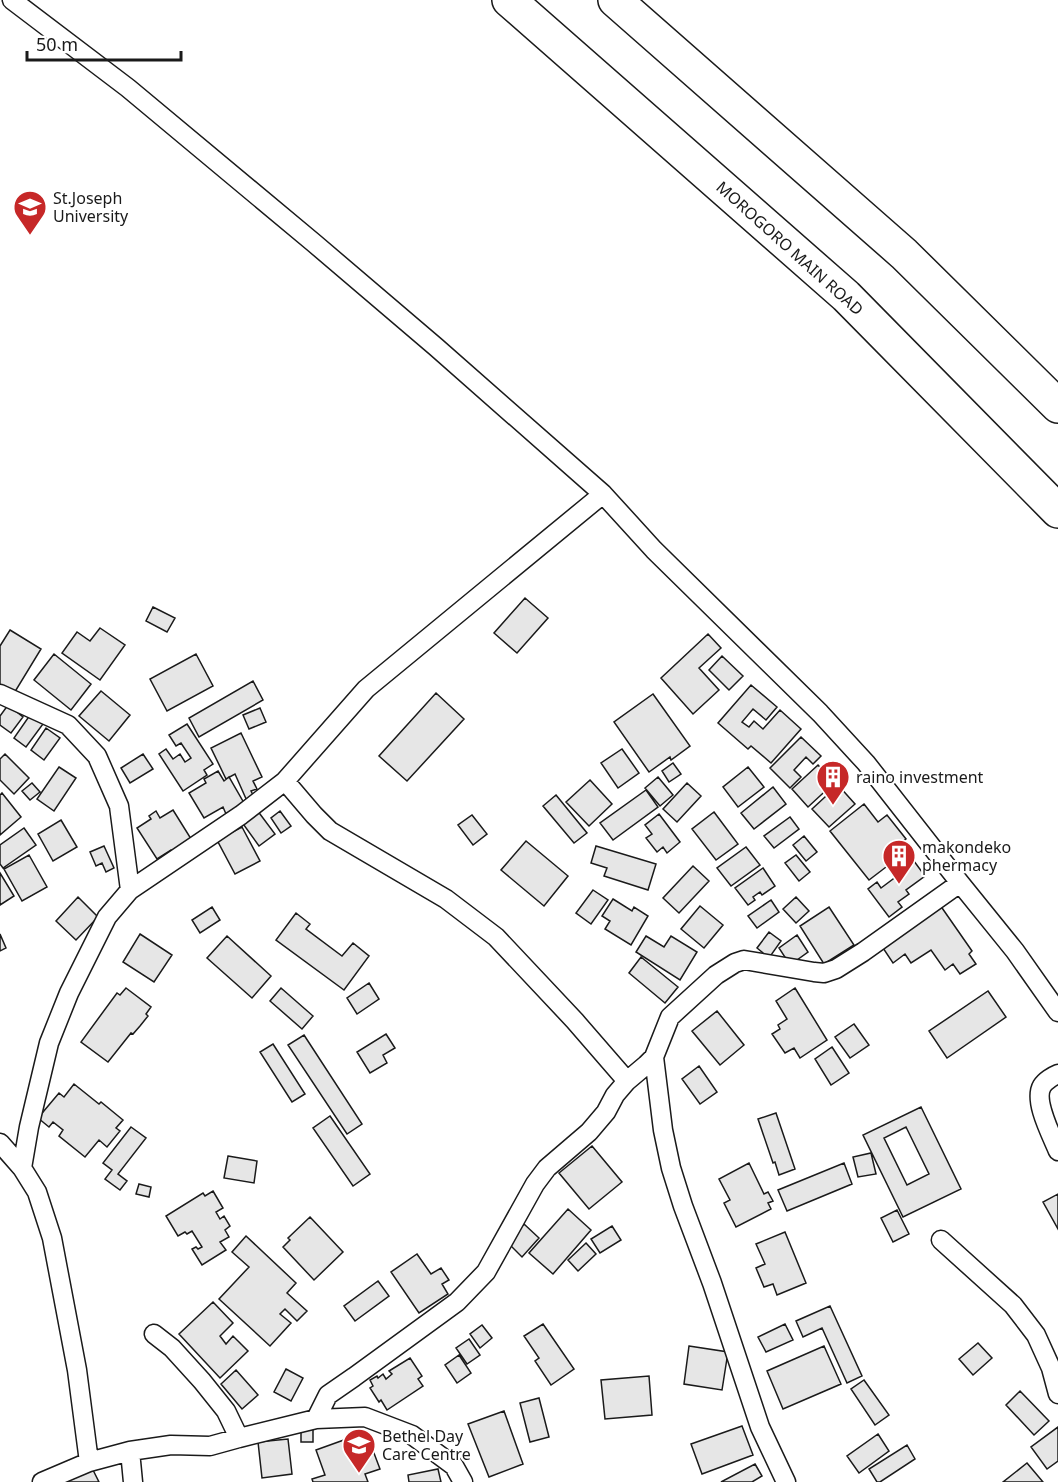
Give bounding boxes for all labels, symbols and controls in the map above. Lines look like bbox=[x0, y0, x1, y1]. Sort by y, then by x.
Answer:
scale bar bbox=[27, 24, 182, 62]
text: 50 m bbox=[36, 32, 78, 56]
street label: MOROGORO MAIN ROAD bbox=[712, 176, 868, 320]
place label: St.Joseph University bbox=[53, 187, 129, 227]
school or university icon: St.Joseph University bbox=[12, 189, 48, 236]
building icon: raino investment bbox=[815, 759, 851, 806]
place label: raino investment bbox=[856, 766, 984, 788]
place label: makondeko phermacy bbox=[922, 836, 1011, 876]
building icon: makondeko phermacy bbox=[881, 838, 917, 885]
place label: Bethel Day Care Centre bbox=[382, 1425, 471, 1465]
school or university icon: Bethel Day Care Centre bbox=[341, 1427, 377, 1474]

